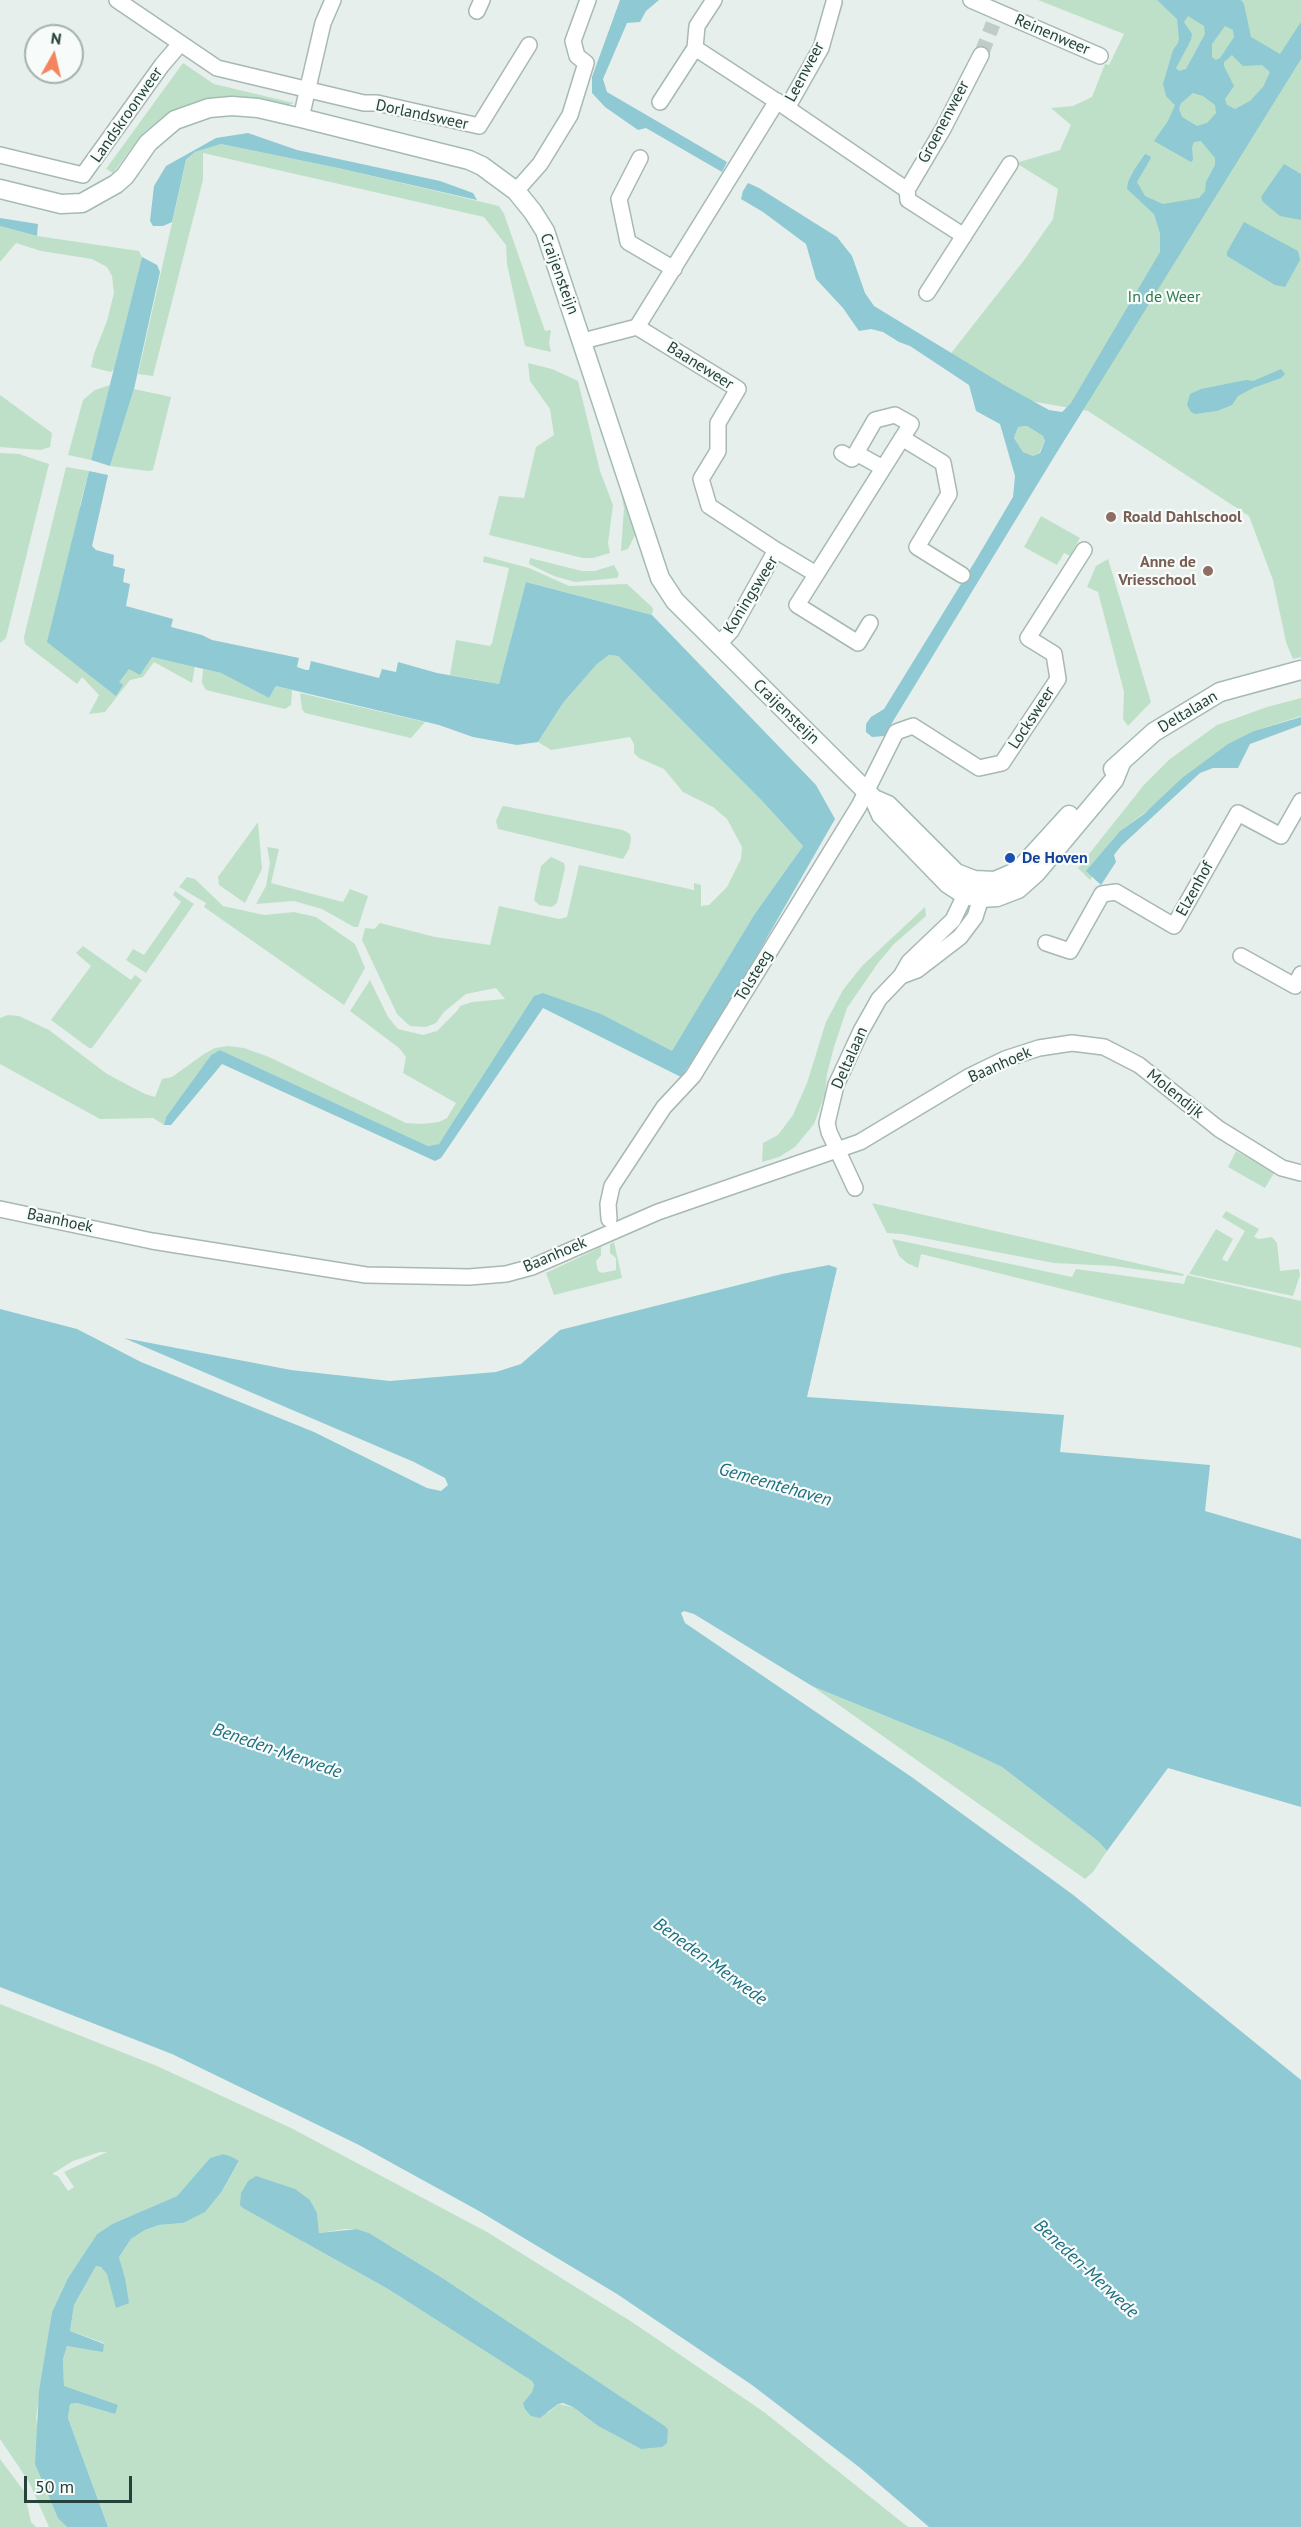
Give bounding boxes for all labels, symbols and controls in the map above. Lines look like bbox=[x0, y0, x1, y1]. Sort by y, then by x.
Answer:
street label: Reinenweer bbox=[1011, 11, 1093, 59]
north arrow bbox=[24, 24, 84, 84]
text: N bbox=[50, 28, 63, 49]
street label: Leenweer bbox=[781, 39, 829, 105]
street label: Landskroonweer bbox=[87, 64, 167, 166]
street label: Groenenweer bbox=[914, 77, 974, 167]
street label: Dorlandsweer bbox=[374, 96, 470, 134]
street label: Craijensteijn bbox=[535, 231, 583, 317]
park label: In de Weer bbox=[1128, 287, 1200, 307]
street label: Baaneweer bbox=[663, 338, 737, 394]
place label: Roald Dahlschool bbox=[1123, 507, 1242, 527]
marker: Roald Dahlschool bbox=[1104, 510, 1118, 524]
place label: Anne de Vriesschool bbox=[1118, 552, 1196, 590]
street label: Koningsweer bbox=[720, 553, 782, 637]
marker: Anne de Vriesschool bbox=[1201, 564, 1215, 578]
street label: Craijensteijn bbox=[749, 676, 823, 748]
street label: Locksweer bbox=[1005, 683, 1059, 753]
street label: Deltalaan bbox=[1155, 687, 1221, 737]
place label: De Hoven bbox=[1022, 848, 1088, 868]
marker: De Hoven bbox=[1003, 851, 1017, 865]
street label: Elzenhof bbox=[1172, 858, 1218, 920]
street label: Tolsteeg bbox=[731, 947, 777, 1005]
street label: Deltalaan bbox=[828, 1024, 872, 1092]
street label: Baanhoek bbox=[965, 1043, 1035, 1087]
street label: Molendijk bbox=[1143, 1065, 1207, 1123]
street label: Baanhoek bbox=[25, 1205, 95, 1237]
street label: Baanhoek bbox=[520, 1233, 590, 1277]
water label: Gemeentehaven bbox=[716, 1459, 834, 1511]
water label: Beneden-Merwede bbox=[210, 1719, 344, 1783]
water label: Beneden-Merwede bbox=[649, 1914, 771, 2010]
water label: Beneden-Merwede bbox=[1029, 2215, 1143, 2323]
scale bar bbox=[27, 2464, 135, 2502]
text: 50 m bbox=[35, 2475, 74, 2498]

